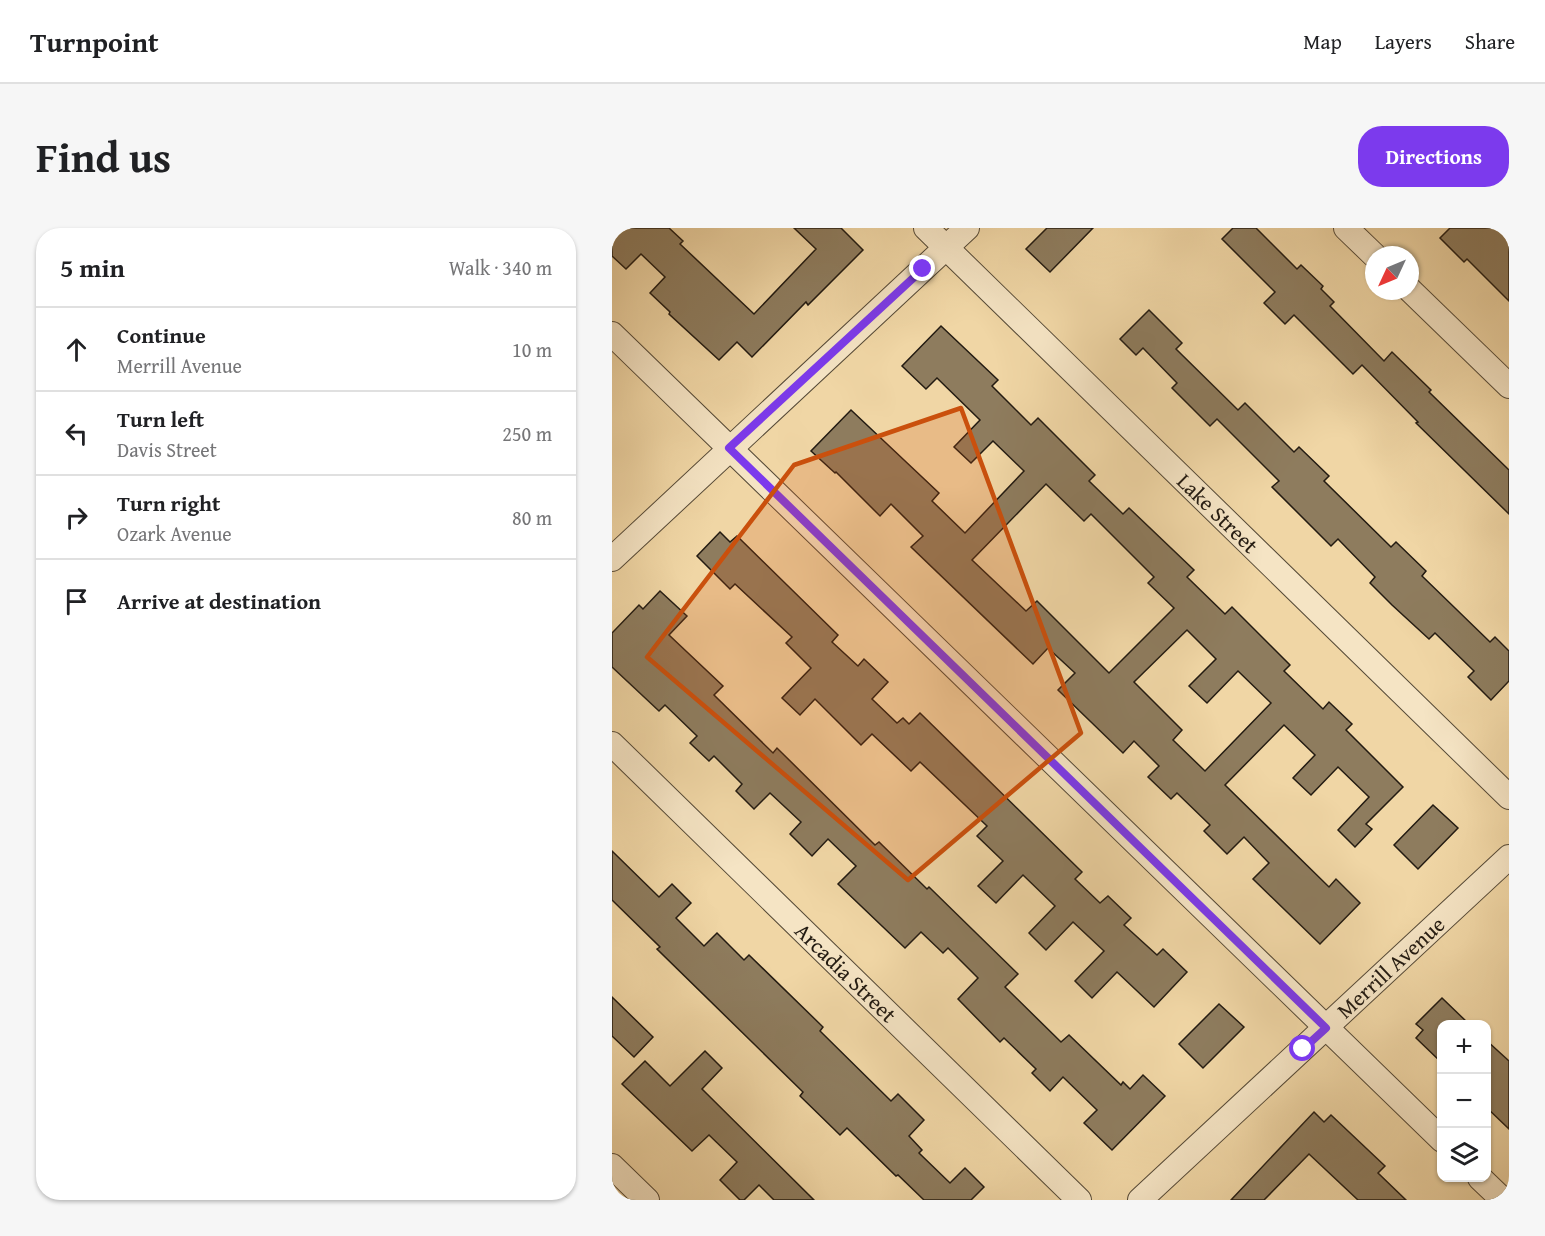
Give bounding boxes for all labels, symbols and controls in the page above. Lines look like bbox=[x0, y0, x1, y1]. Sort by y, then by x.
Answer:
text: Turnpoint bbox=[30, 21, 159, 62]
text: Map bbox=[1303, 26, 1342, 57]
text: Layers bbox=[1375, 26, 1432, 57]
text: Share bbox=[1465, 26, 1515, 57]
text: Find us bbox=[36, 126, 171, 187]
button: Directions bbox=[1358, 126, 1509, 187]
north arrow bbox=[1365, 246, 1419, 300]
text: 5 min bbox=[60, 248, 125, 287]
text: Walk · 340 m bbox=[449, 253, 552, 282]
route end bbox=[909, 255, 935, 281]
text: Continue bbox=[117, 319, 206, 351]
icon: ahead bbox=[60, 333, 93, 366]
text: 10 m bbox=[512, 335, 552, 364]
text: Merrill Avenue bbox=[117, 351, 242, 380]
text: Turn left bbox=[117, 403, 204, 435]
icon: left bbox=[60, 417, 93, 450]
text: 250 m bbox=[502, 419, 552, 448]
text: Davis Street bbox=[117, 435, 217, 464]
street label: Lake Street bbox=[1170, 466, 1266, 560]
text: Turn right bbox=[117, 487, 220, 519]
icon: right bbox=[60, 501, 93, 534]
text: 80 m bbox=[512, 503, 552, 532]
text: Ozark Avenue bbox=[117, 519, 232, 548]
icon: arrive bbox=[60, 585, 93, 618]
text: Arrive at destination bbox=[117, 585, 321, 617]
street label: Merrill Avenue bbox=[1329, 909, 1452, 1026]
street label: Arcadia Street bbox=[788, 915, 904, 1030]
map controls bbox=[1437, 1020, 1491, 1182]
button: + bbox=[1437, 1020, 1491, 1074]
route start bbox=[1289, 1035, 1315, 1061]
button: − bbox=[1437, 1074, 1491, 1128]
button: layers bbox=[1437, 1128, 1491, 1182]

